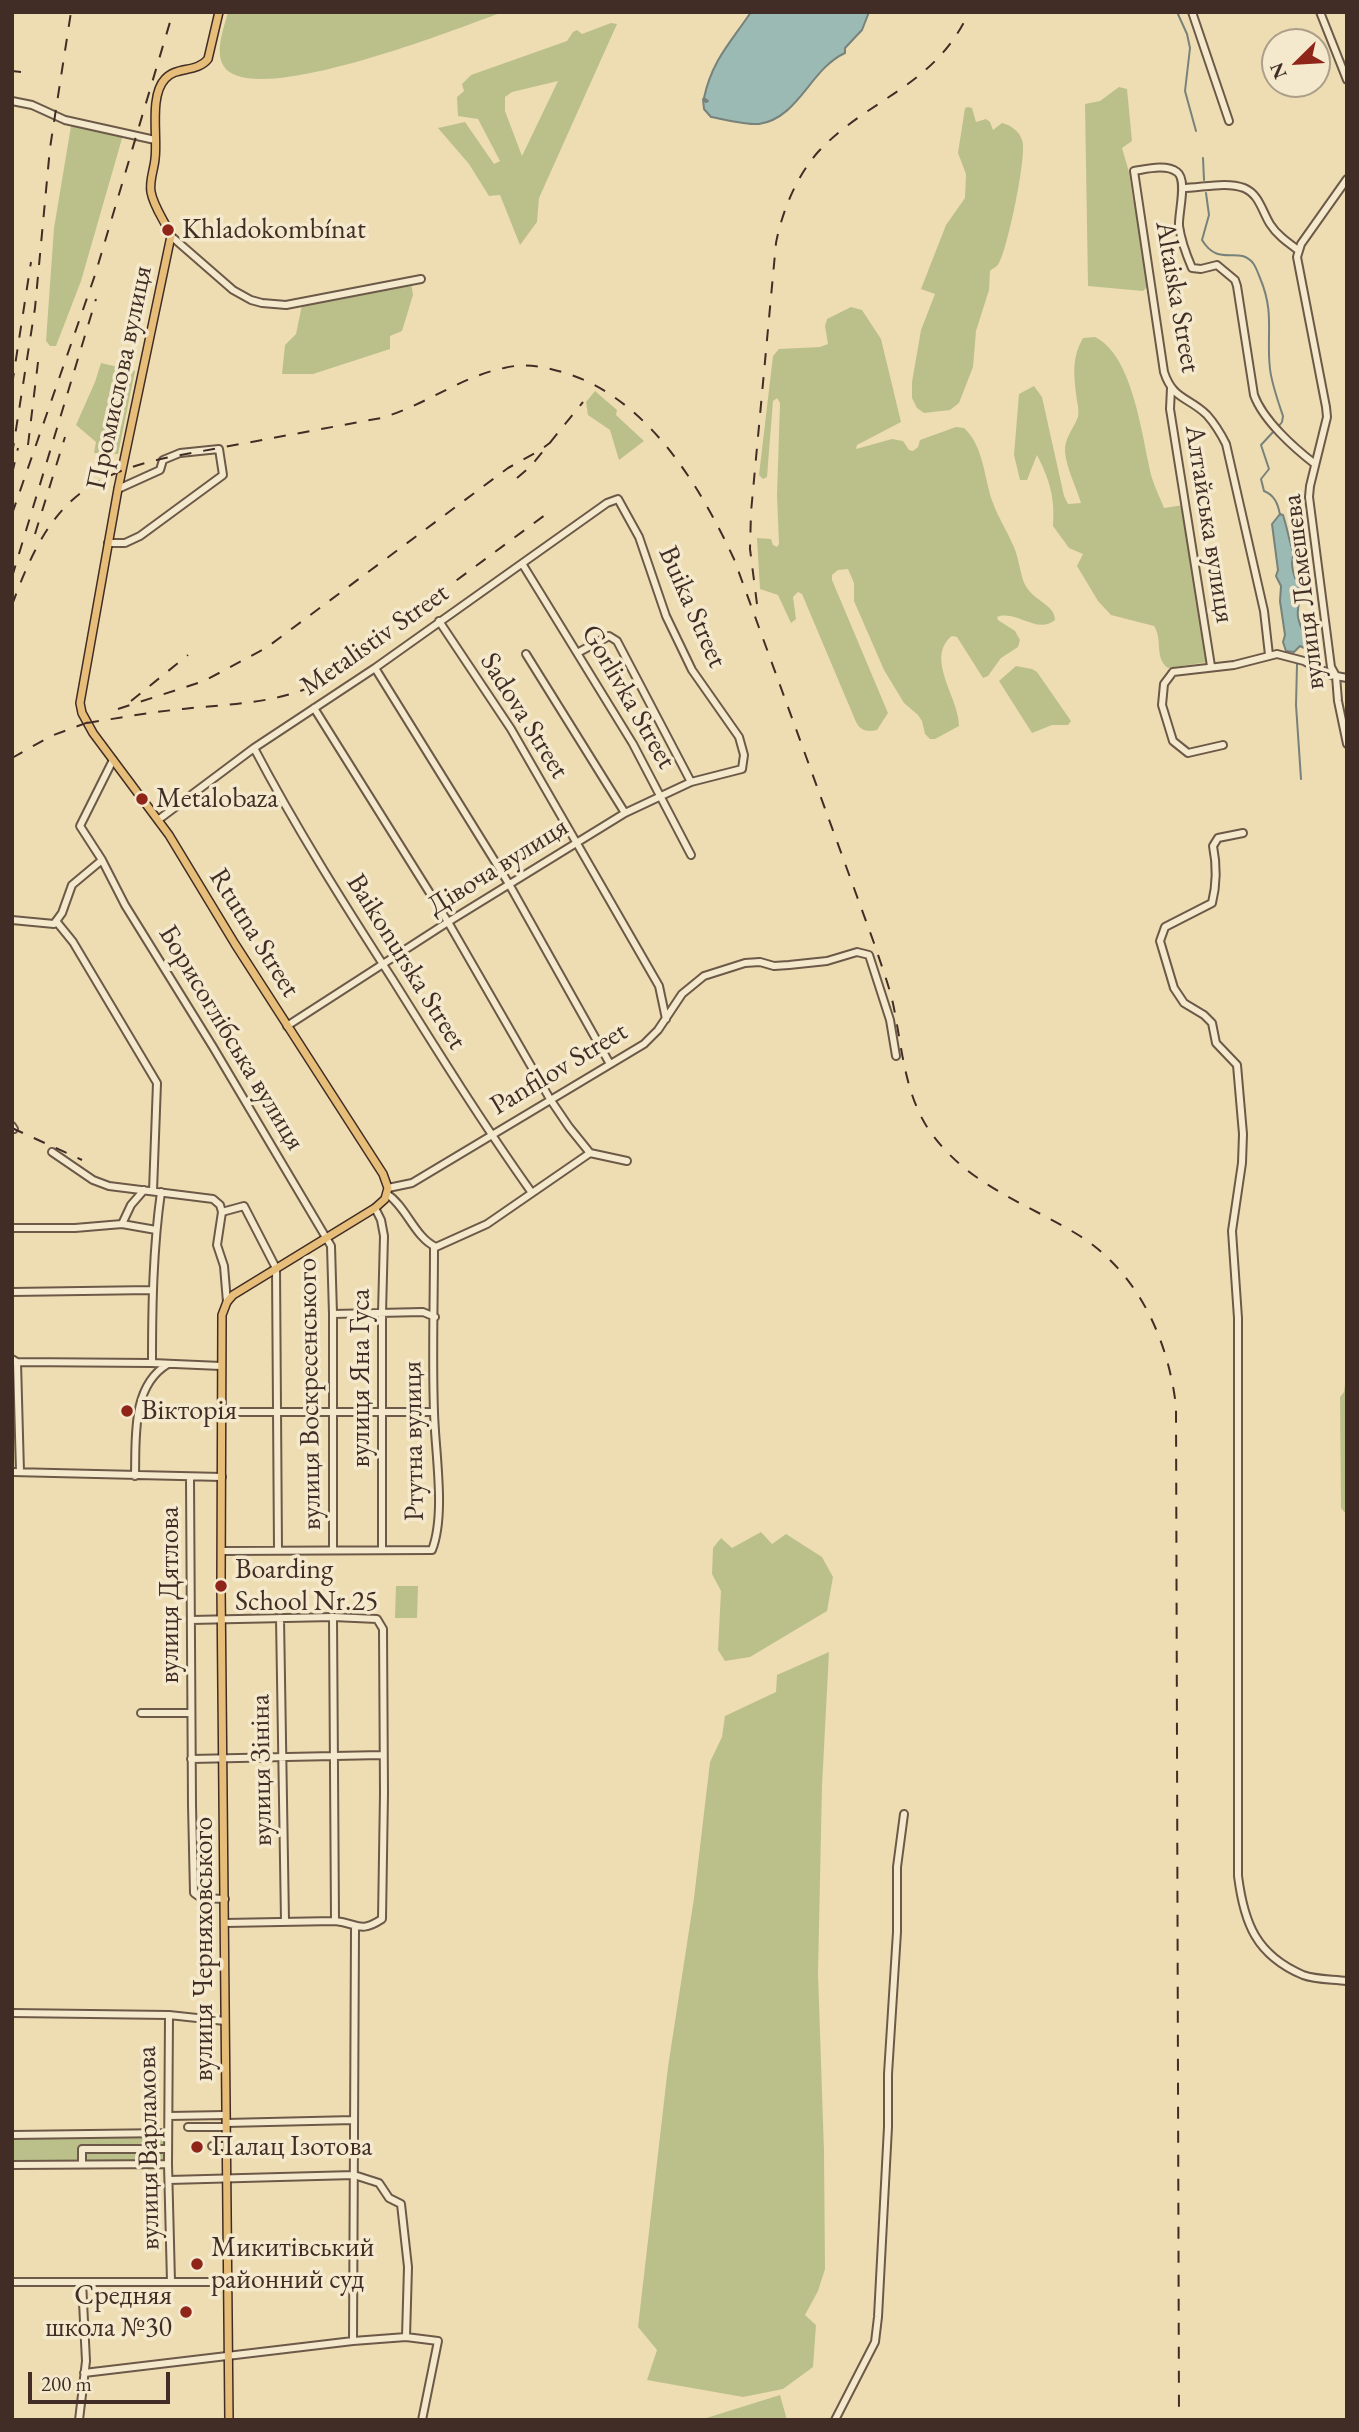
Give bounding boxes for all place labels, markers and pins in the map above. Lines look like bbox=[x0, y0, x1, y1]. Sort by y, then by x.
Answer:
place label: Khladokombínat bbox=[182, 213, 366, 247]
marker: Khladokombínat bbox=[160, 222, 176, 238]
place label: Metalobaza bbox=[156, 782, 278, 816]
marker: Metalobaza bbox=[134, 791, 150, 807]
place label: Вікторія bbox=[141, 1394, 237, 1428]
marker: Вікторія bbox=[119, 1403, 135, 1419]
place label: Boarding School Nr.25 bbox=[235, 1553, 378, 1619]
marker: Boarding School Nr.25 bbox=[213, 1578, 229, 1594]
place label: Палац Ізотова bbox=[211, 2130, 372, 2164]
marker: Палац Ізотова bbox=[189, 2139, 205, 2155]
place label: Микитівський районний суд bbox=[211, 2231, 374, 2297]
marker: Микитівський районний суд bbox=[189, 2256, 205, 2272]
place label: Средняя школа №30 bbox=[45, 2279, 172, 2345]
marker: Средняя школа №30 bbox=[178, 2304, 194, 2320]

